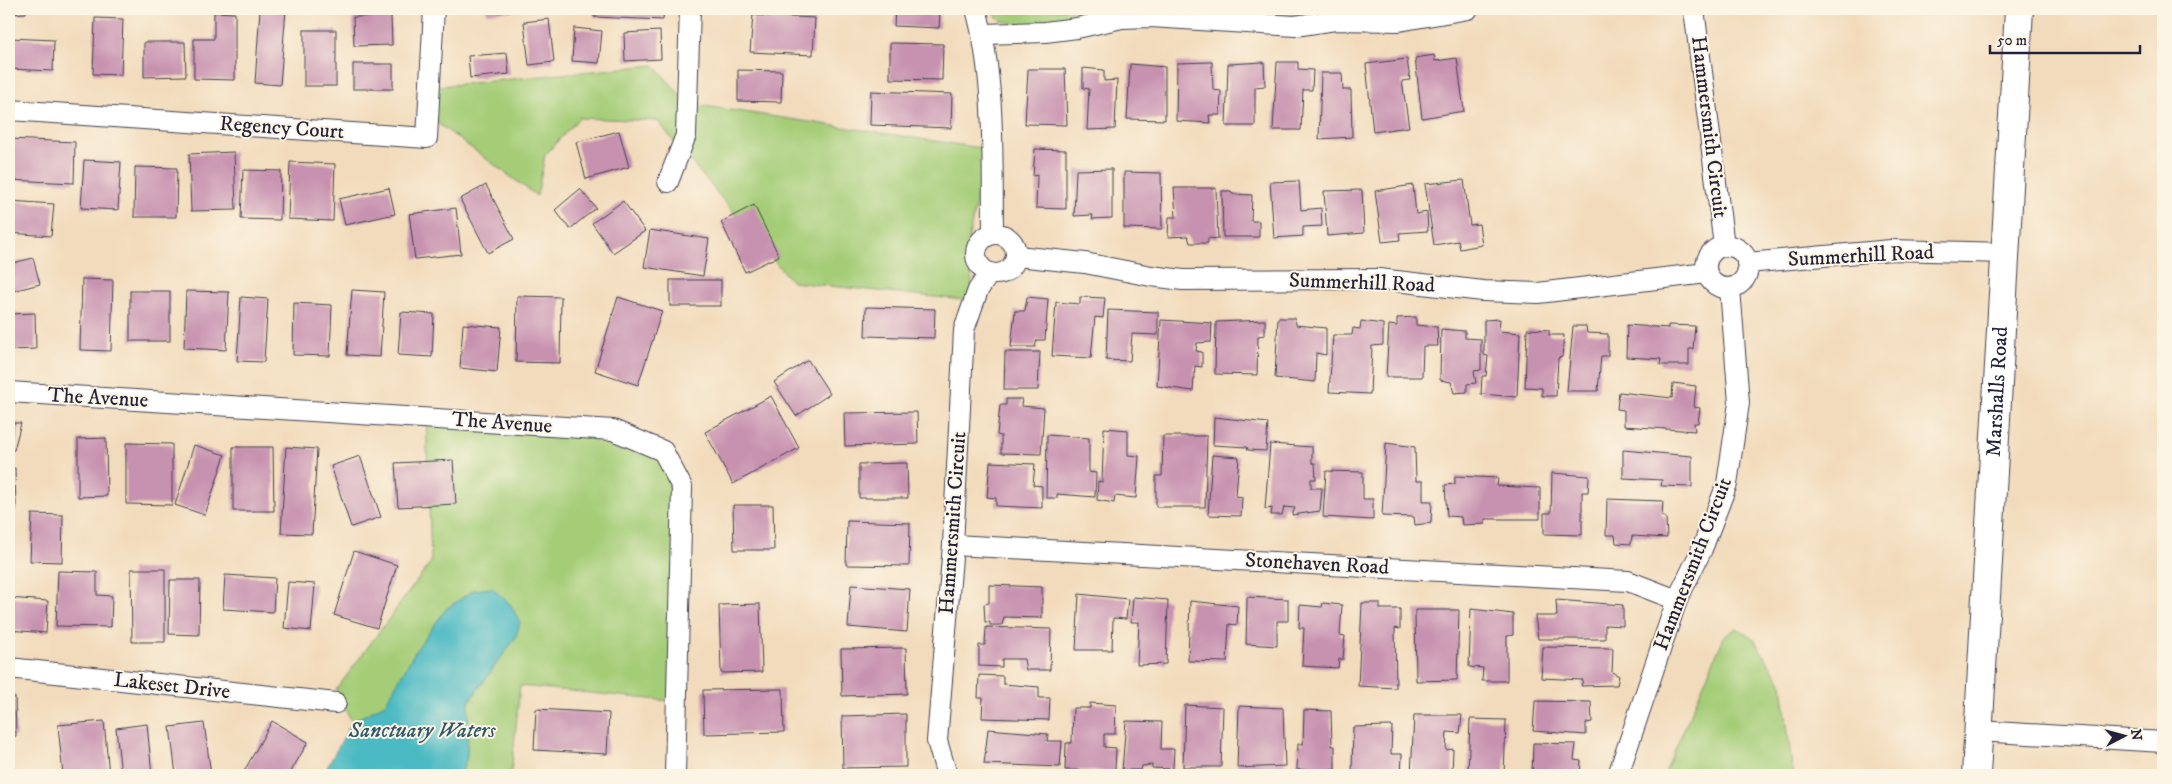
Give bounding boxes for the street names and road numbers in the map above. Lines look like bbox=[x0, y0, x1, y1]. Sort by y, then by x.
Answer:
street label: Hammersmith Circuit bbox=[1685, 34, 1733, 220]
street label: Regency Court bbox=[219, 111, 345, 145]
street label: Summerhill Road bbox=[1787, 239, 1935, 273]
street label: Summerhill Road bbox=[1289, 267, 1436, 299]
street label: Marshalls Road bbox=[1981, 325, 2014, 458]
street label: The Avenue bbox=[47, 382, 149, 414]
street label: The Avenue bbox=[451, 407, 553, 439]
street label: Hammersmith Circuit bbox=[934, 430, 972, 615]
street label: Hammersmith Circuit bbox=[1648, 474, 1738, 654]
street label: Stonehaven Road bbox=[1244, 547, 1390, 581]
street label: Lakeset Drive bbox=[113, 667, 232, 705]

